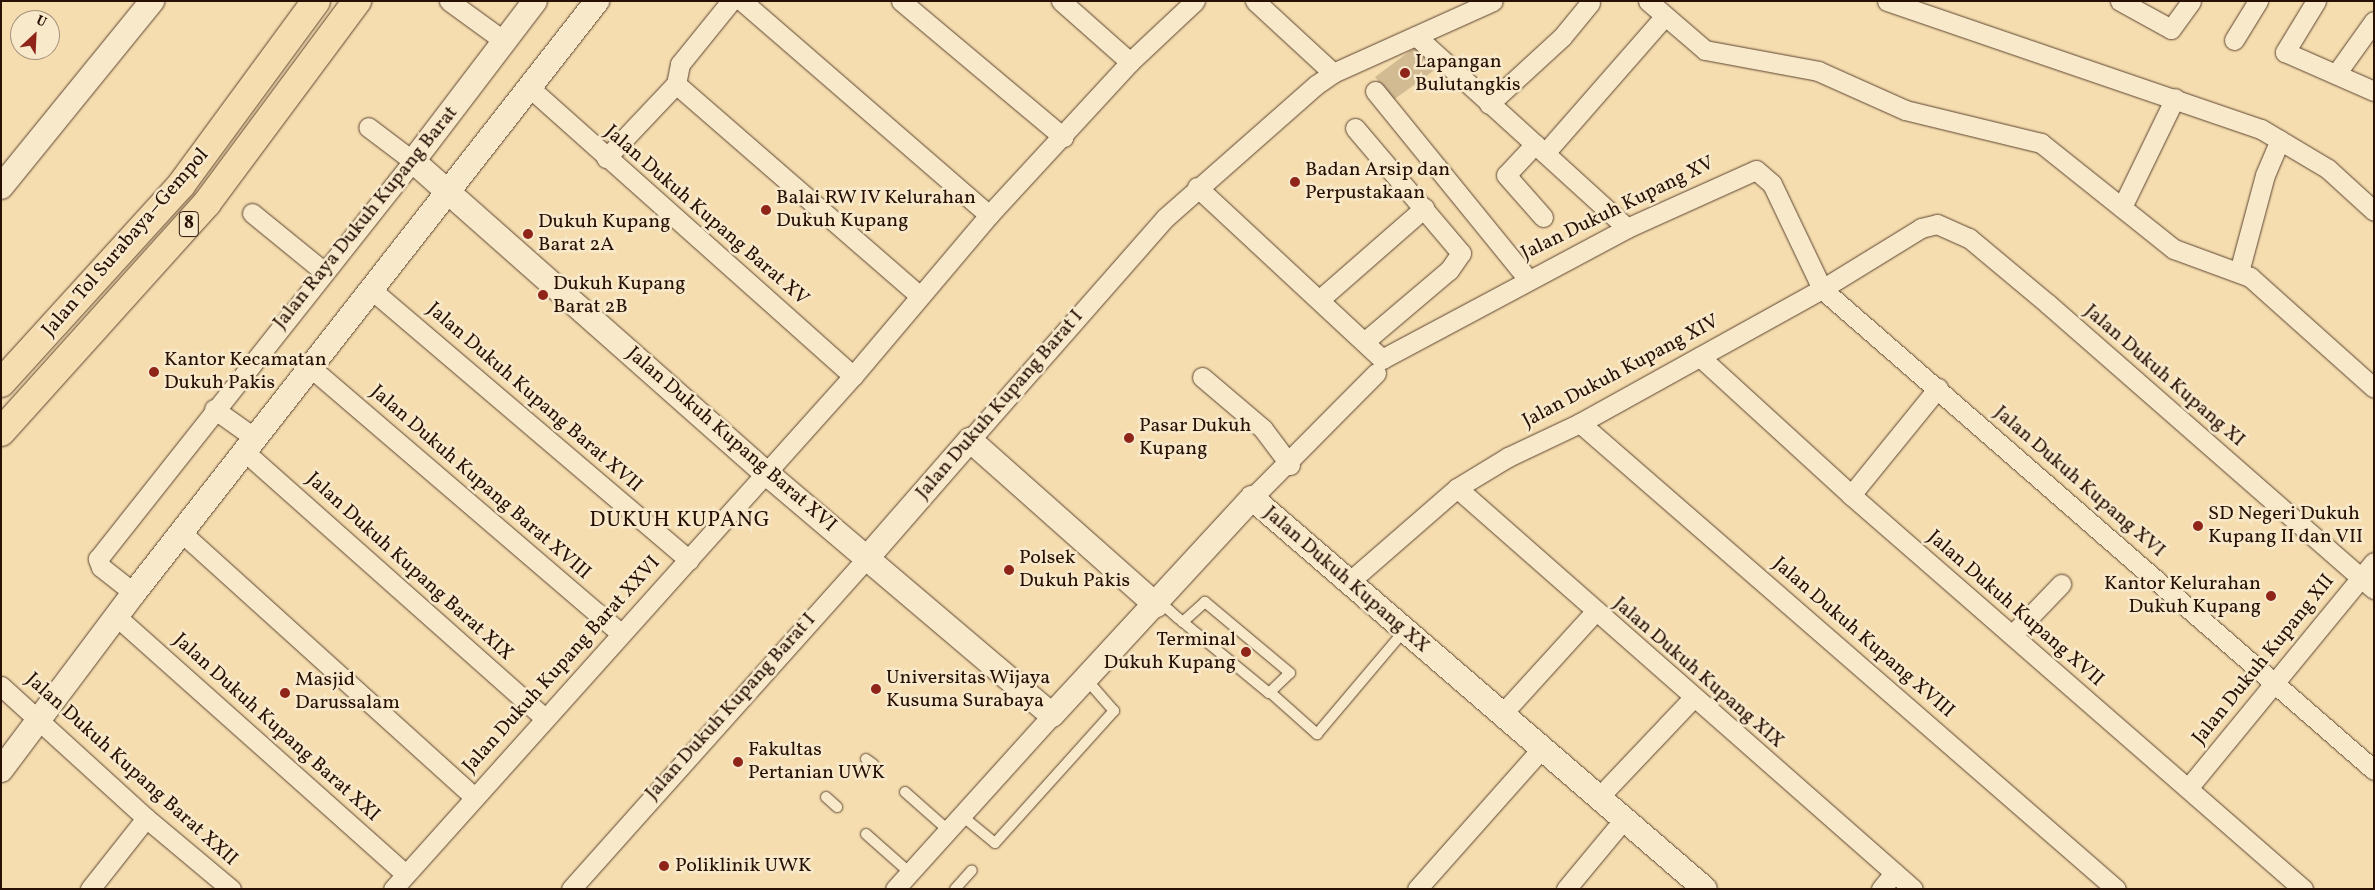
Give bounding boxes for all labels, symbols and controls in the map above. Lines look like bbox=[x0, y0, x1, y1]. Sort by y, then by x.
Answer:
north arrow bbox=[10, 10, 60, 60]
text: U bbox=[33, 11, 49, 32]
place label: Lapangan Bulutangkis bbox=[1415, 50, 1521, 97]
marker: Lapangan Bulutangkis bbox=[1399, 67, 1411, 79]
street label: Jalan Raya Dukuh Kupang Barat bbox=[269, 102, 463, 334]
street label: Jalan Dukuh Kupang Barat XV bbox=[599, 121, 813, 311]
street label: Jalan Tol Surabaya–Gempol bbox=[37, 144, 215, 342]
street label: Jalan Dukuh Kupang XV bbox=[1518, 152, 1718, 266]
place label: Badan Arsip dan Perpustakaan bbox=[1305, 158, 1450, 205]
marker: Badan Arsip dan Perpustakaan bbox=[1289, 176, 1301, 188]
place label: Balai RW IV Kelurahan Dukuh Kupang bbox=[776, 186, 977, 233]
marker: Balai RW IV Kelurahan Dukuh Kupang bbox=[760, 204, 772, 216]
road number: 8 bbox=[178, 208, 200, 240]
place label: Dukuh Kupang Barat 2A bbox=[538, 210, 670, 257]
marker: Dukuh Kupang Barat 2A bbox=[522, 228, 534, 240]
place label: Dukuh Kupang Barat 2B bbox=[553, 272, 685, 319]
marker: Dukuh Kupang Barat 2B bbox=[537, 289, 549, 301]
street label: Jalan Dukuh Kupang Barat XVII bbox=[421, 298, 647, 498]
street label: Jalan Dukuh Kupang XI bbox=[2079, 300, 2249, 452]
street label: Jalan Dukuh Kupang Barat I bbox=[911, 305, 1089, 505]
street label: Jalan Dukuh Kupang XIV bbox=[1519, 310, 1723, 434]
street label: Jalan Dukuh Kupang Barat XVI bbox=[621, 342, 841, 538]
place label: Kantor Kecamatan Dukuh Pakis bbox=[164, 349, 327, 396]
marker: Kantor Kecamatan Dukuh Pakis bbox=[148, 366, 160, 378]
street label: Jalan Dukuh Kupang Barat XVIII bbox=[365, 381, 595, 585]
street label: Jalan Dukuh Kupang XVI bbox=[1989, 401, 2169, 563]
place label: Pasar Dukuh Kupang bbox=[1139, 414, 1251, 461]
marker: Pasar Dukuh Kupang bbox=[1123, 432, 1135, 444]
street label: Jalan Dukuh Kupang Barat XIX bbox=[301, 468, 517, 666]
street label: Jalan Dukuh Kupang XX bbox=[1258, 502, 1434, 658]
place label: SD Negeri Dukuh Kupang II dan VII bbox=[2208, 502, 2364, 549]
district label: DUKUH KUPANG bbox=[588, 508, 772, 534]
marker: SD Negeri Dukuh Kupang II dan VII bbox=[2192, 520, 2204, 532]
street label: Jalan Dukuh Kupang XVII bbox=[1922, 526, 2108, 692]
place label: Polsek Dukuh Pakis bbox=[1019, 546, 1130, 593]
street label: Jalan Dukuh Kupang Barat XXVI bbox=[458, 552, 666, 778]
street label: Jalan Dukuh Kupang XVIII bbox=[1767, 552, 1959, 724]
marker: Polsek Dukuh Pakis bbox=[1003, 564, 1015, 576]
street label: Jalan Dukuh Kupang XII bbox=[2188, 570, 2340, 750]
place label: Kantor Kelurahan Dukuh Kupang bbox=[2104, 572, 2261, 619]
marker: Kantor Kelurahan Dukuh Kupang bbox=[2265, 590, 2277, 602]
street label: Jalan Dukuh Kupang XIX bbox=[1608, 592, 1788, 754]
street label: Jalan Dukuh Kupang Barat I bbox=[641, 609, 821, 805]
place label: Terminal Dukuh Kupang bbox=[1104, 628, 1236, 675]
street label: Jalan Dukuh Kupang Barat XXI bbox=[168, 629, 384, 827]
marker: Terminal Dukuh Kupang bbox=[1240, 646, 1252, 658]
place label: Universitas Wijaya Kusuma Surabaya bbox=[886, 666, 1051, 713]
street label: Jalan Dukuh Kupang Barat XXII bbox=[20, 668, 242, 872]
place label: Masjid Darussalam bbox=[295, 669, 400, 716]
marker: Universitas Wijaya Kusuma Surabaya bbox=[870, 683, 882, 695]
marker: Masjid Darussalam bbox=[279, 687, 291, 699]
place label: Fakultas Pertanian UWK bbox=[748, 738, 885, 785]
marker: Fakultas Pertanian UWK bbox=[732, 756, 744, 768]
place label: Poliklinik UWK bbox=[675, 854, 812, 878]
marker: Poliklinik UWK bbox=[657, 859, 671, 873]

